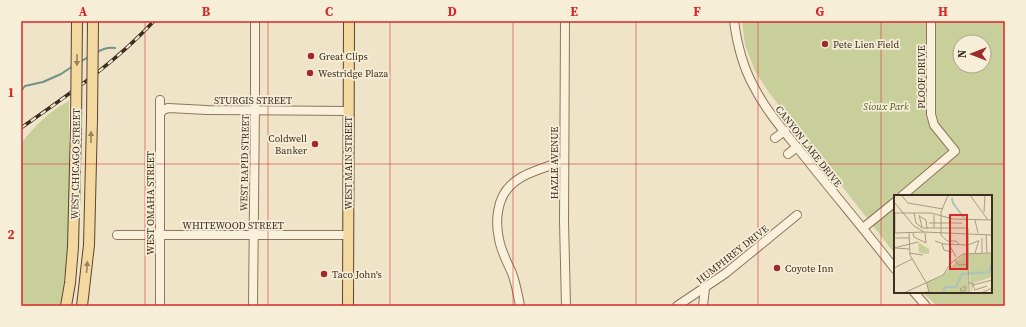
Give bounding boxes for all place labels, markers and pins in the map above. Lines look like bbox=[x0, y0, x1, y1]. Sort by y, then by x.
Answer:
place label: Pete Lien Field bbox=[833, 38, 900, 51]
marker: Pete Lien Field bbox=[820, 39, 830, 49]
place label: Great Clips bbox=[319, 50, 368, 63]
marker: Great Clips bbox=[306, 51, 316, 61]
place label: Westridge Plaza bbox=[318, 67, 389, 80]
marker: Westridge Plaza bbox=[305, 68, 315, 78]
place label: Coldwell Banker bbox=[268, 132, 308, 157]
marker: Coldwell Banker bbox=[310, 139, 320, 149]
place label: Coyote Inn bbox=[785, 262, 834, 275]
marker: Coyote Inn bbox=[772, 263, 782, 273]
place label: Taco John's bbox=[332, 268, 382, 281]
marker: Taco John's bbox=[319, 269, 329, 279]

